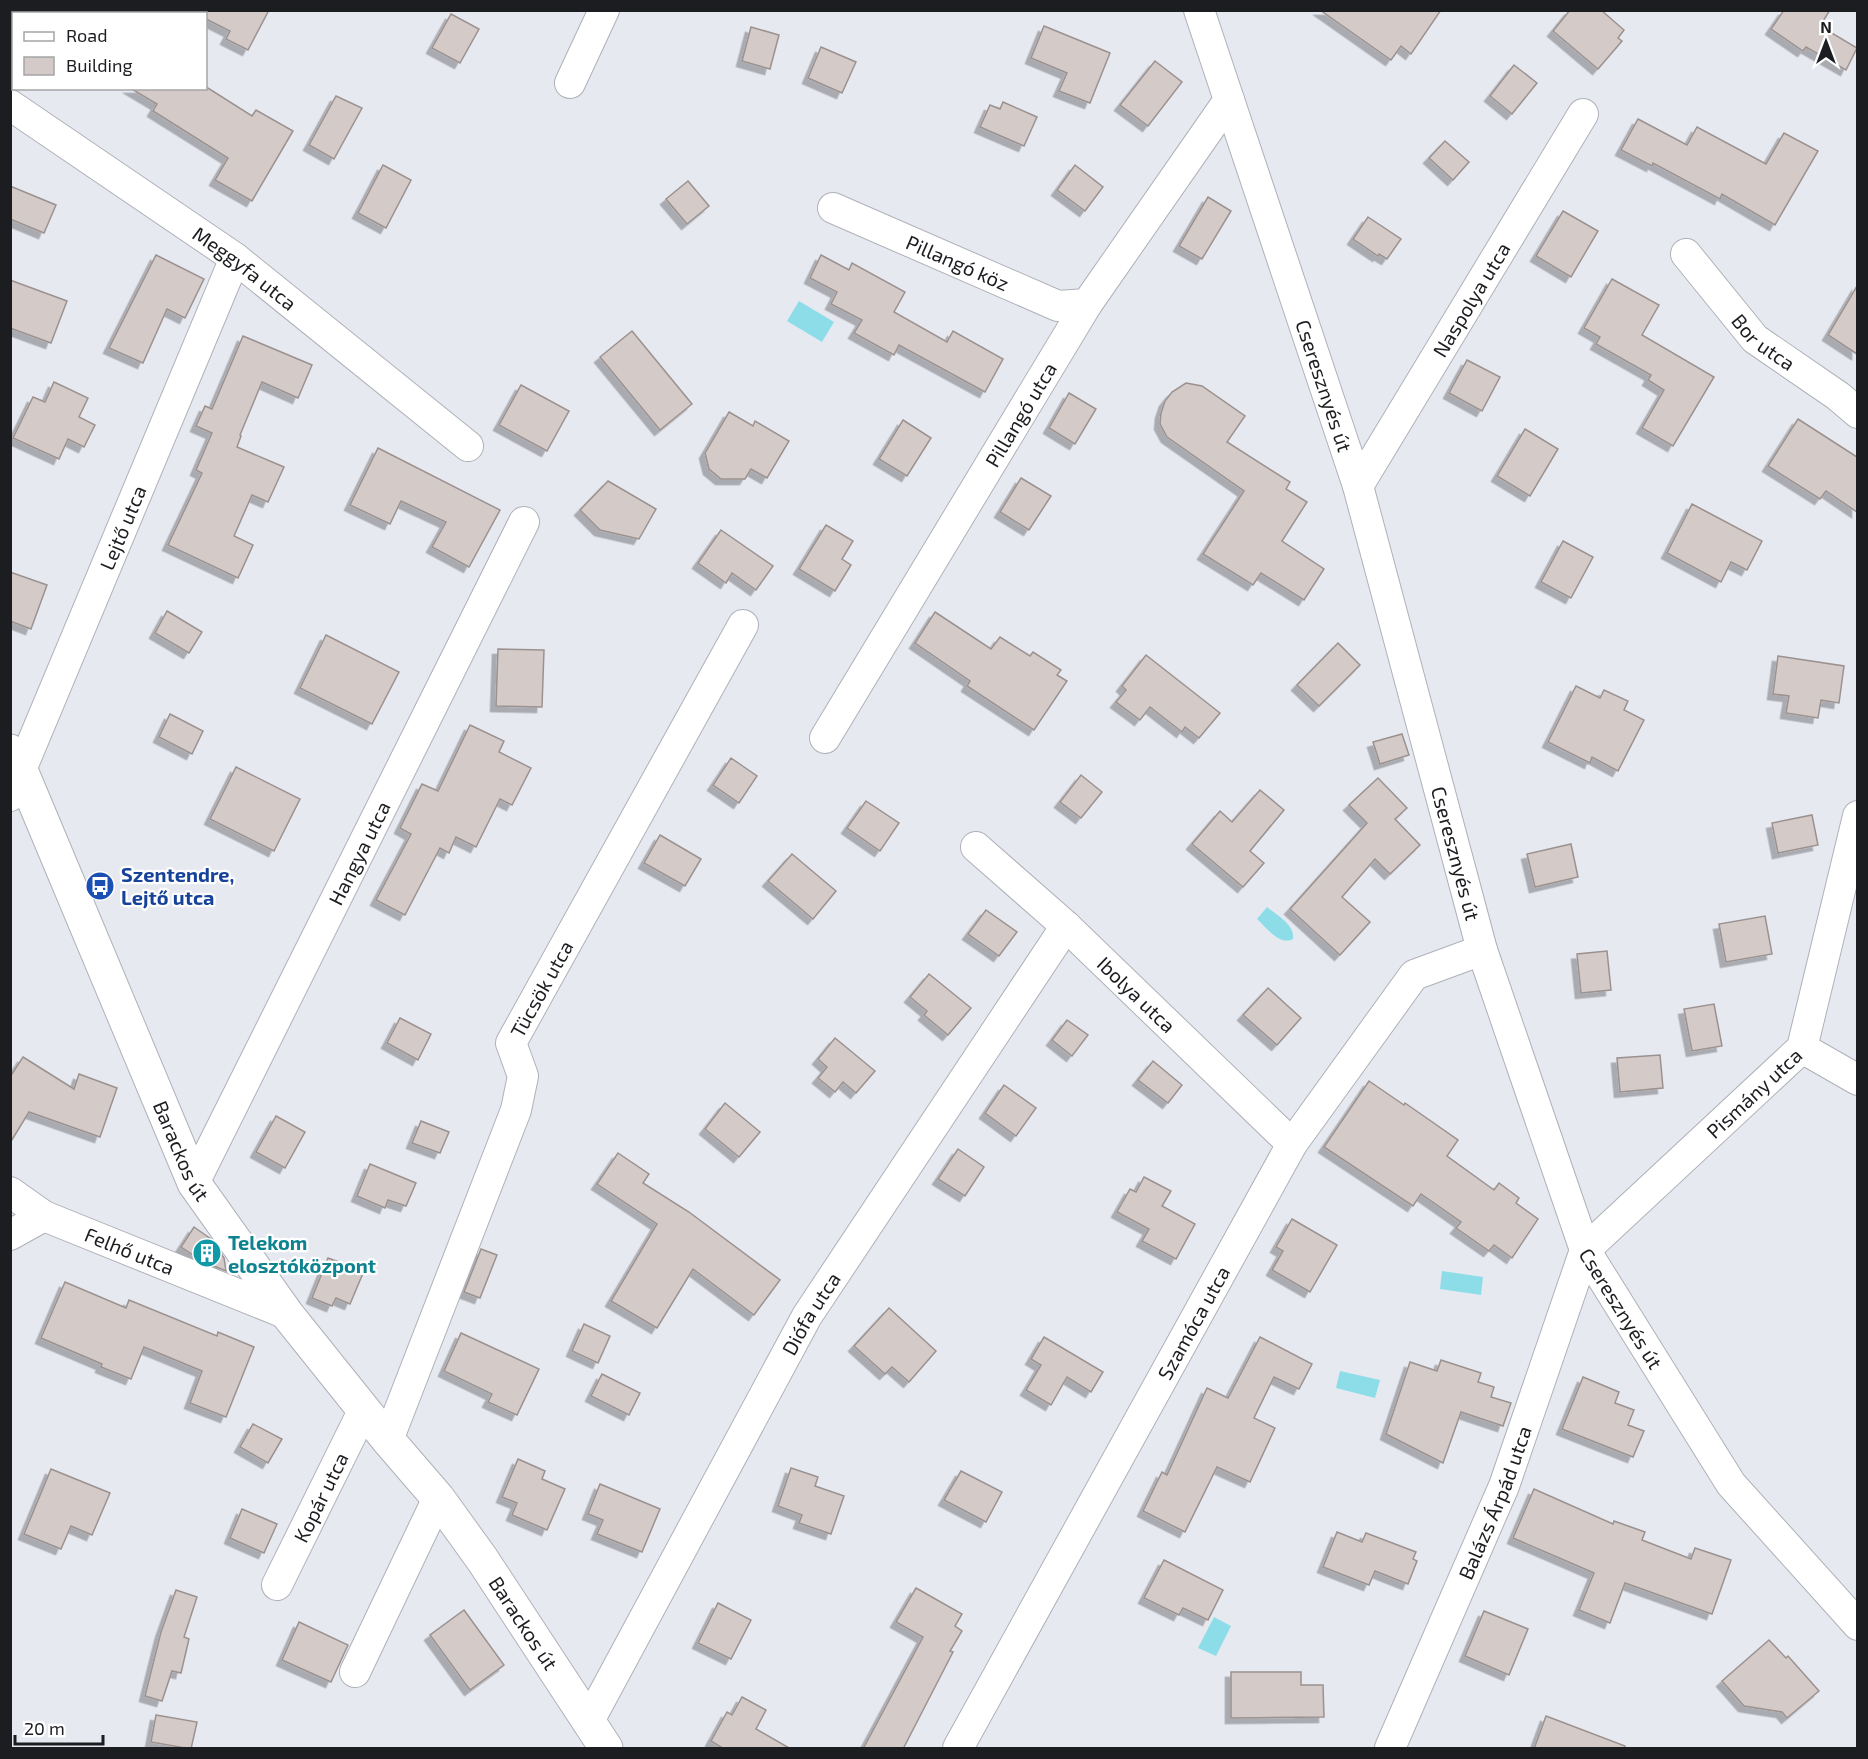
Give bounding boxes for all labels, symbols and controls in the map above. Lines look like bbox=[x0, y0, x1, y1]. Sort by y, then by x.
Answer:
legend bbox=[12, 12, 207, 90]
north arrow bbox=[1796, 12, 1856, 72]
text: N bbox=[1820, 17, 1832, 36]
text: Road bbox=[66, 24, 107, 46]
text: Building bbox=[66, 54, 133, 76]
street label: Meggyfa utca bbox=[188, 221, 302, 315]
street label: Pillangó köz bbox=[903, 229, 1013, 295]
street label: Naspolya utca bbox=[1427, 238, 1515, 361]
street label: Bor utca bbox=[1727, 309, 1800, 375]
street label: Cseresznyés út bbox=[1291, 316, 1358, 455]
street label: Pillangó utca bbox=[980, 358, 1061, 471]
street label: Lejtő utca bbox=[94, 482, 151, 573]
street label: Cseresznyés út bbox=[1427, 784, 1486, 923]
street label: Hangya utca bbox=[323, 797, 395, 909]
place label: Szentendre, Lejtő utca bbox=[121, 862, 234, 909]
bus stop icon: Szentendre, Lejtő utca bbox=[84, 870, 116, 902]
street label: Tücsök utca bbox=[505, 936, 578, 1041]
street label: Ibolya utca bbox=[1093, 951, 1181, 1037]
street label: Pismány utca bbox=[1701, 1043, 1807, 1143]
street label: Barackos út bbox=[149, 1097, 215, 1206]
street label: Felhő utca bbox=[81, 1222, 178, 1279]
place label: Telekom elosztóközpont bbox=[228, 1230, 376, 1277]
building icon: Telekom elosztóközpont bbox=[191, 1237, 223, 1269]
street label: Cseresznyés út bbox=[1575, 1243, 1668, 1373]
street label: Szamóca utca bbox=[1152, 1262, 1234, 1384]
street label: Diófa utca bbox=[776, 1267, 845, 1359]
street label: Balázs Árpád utca bbox=[1453, 1422, 1536, 1583]
street label: Kopár utca bbox=[288, 1448, 353, 1546]
street label: Barackos út bbox=[484, 1571, 564, 1675]
scale bar bbox=[15, 1708, 104, 1746]
text: 20 m bbox=[24, 1717, 65, 1739]

